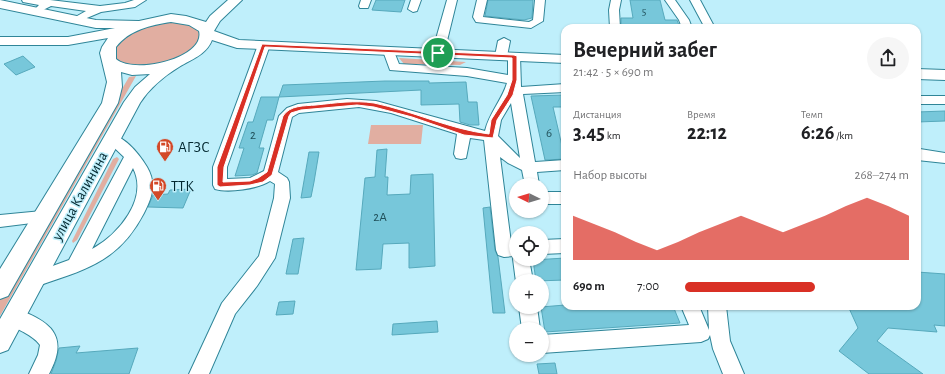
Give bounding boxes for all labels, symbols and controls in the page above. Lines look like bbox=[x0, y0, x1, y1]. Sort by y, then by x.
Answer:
house number: 5 bbox=[642, 6, 647, 17]
pin bbox=[421, 36, 455, 70]
button: share bbox=[867, 37, 909, 79]
text: Вечерний забег bbox=[573, 39, 717, 61]
icon: arrive bbox=[427, 42, 449, 64]
text: 21:42 · 5 × 690 m bbox=[573, 66, 653, 79]
text: Дистанция bbox=[573, 109, 622, 120]
text: Время bbox=[687, 109, 716, 120]
text: Темп bbox=[801, 109, 823, 120]
text: 3.45 bbox=[573, 123, 605, 143]
text: 22:12 bbox=[687, 123, 727, 143]
text: 6:26 bbox=[801, 123, 834, 143]
house number: 6 bbox=[546, 127, 552, 140]
house number: 2 bbox=[250, 129, 256, 142]
text: km bbox=[605, 130, 621, 141]
text: /km bbox=[834, 130, 853, 141]
fuel station icon: АГЗС bbox=[155, 137, 175, 162]
place label: АГЗС bbox=[178, 140, 210, 155]
street label: улица Калинина bbox=[49, 149, 111, 244]
text: Набор высоты bbox=[573, 169, 647, 182]
text: 268–274 m bbox=[854, 169, 909, 182]
fuel station icon: ТТК bbox=[148, 176, 168, 201]
north arrow bbox=[509, 178, 549, 218]
map controls bbox=[509, 178, 549, 362]
place label: ТТК bbox=[171, 179, 194, 194]
house number: 2А bbox=[373, 211, 387, 224]
button: locate bbox=[509, 226, 549, 266]
button: + bbox=[509, 274, 549, 314]
text: 690 m bbox=[573, 280, 605, 293]
text: 7:00 bbox=[637, 280, 659, 293]
button: − bbox=[509, 322, 549, 362]

